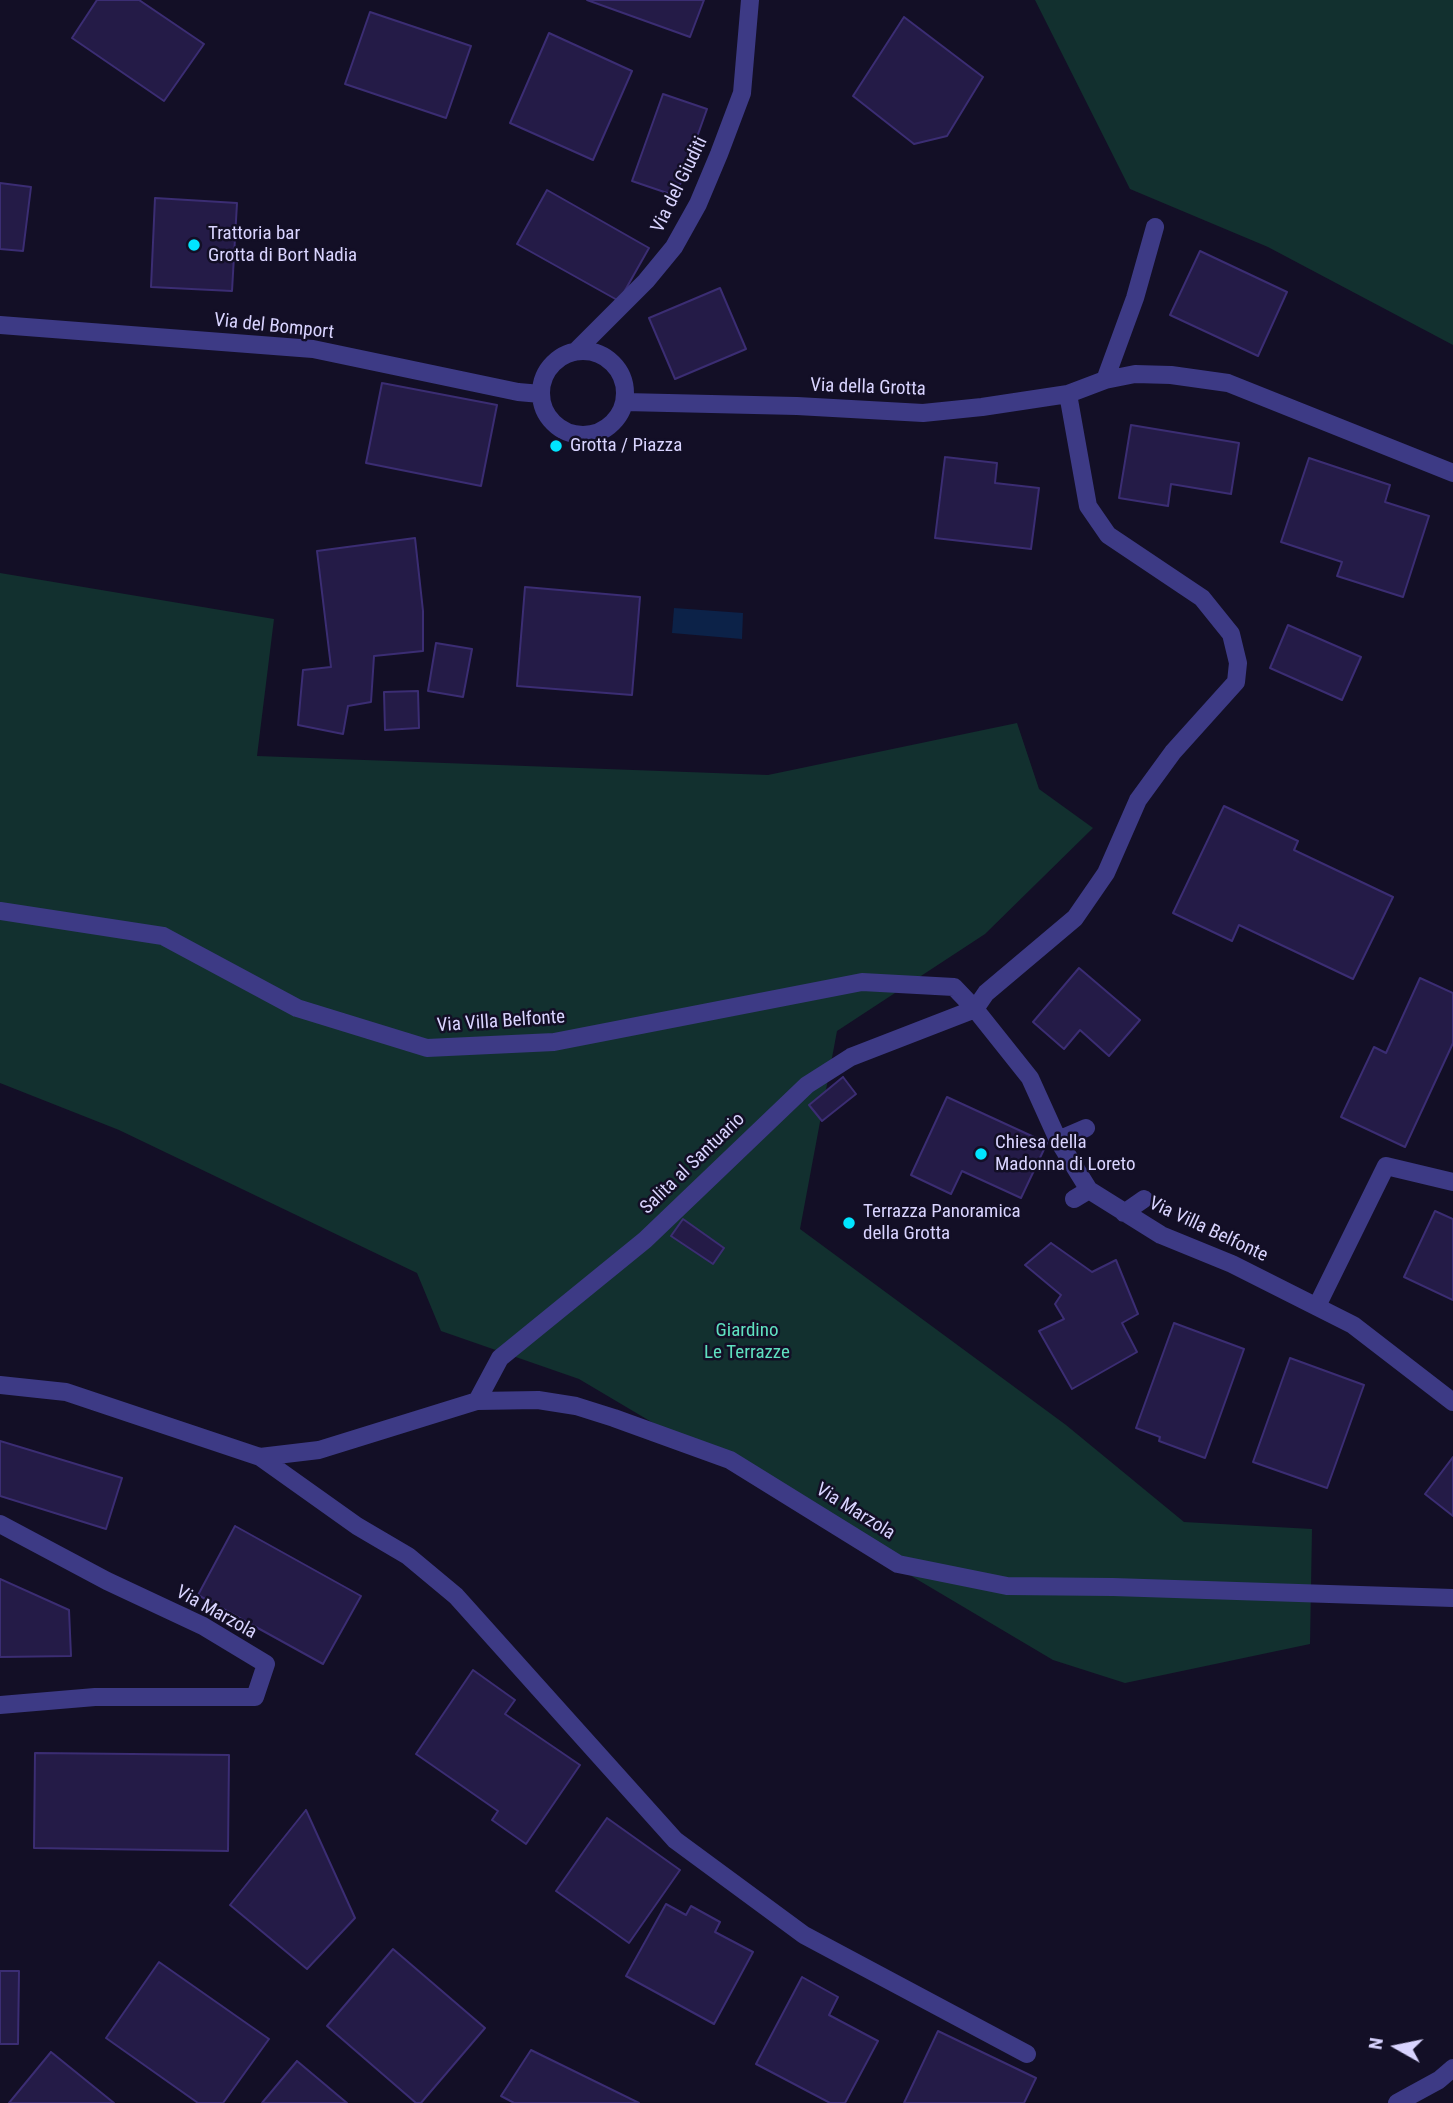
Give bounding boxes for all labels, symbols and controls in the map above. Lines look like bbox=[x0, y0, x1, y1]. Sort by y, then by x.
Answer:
street label: Via del Giuditi bbox=[647, 133, 713, 237]
place label: Trattoria bar Grotta di Bort Nadia bbox=[208, 223, 357, 267]
marker: Trattoria bar Grotta di Bort Nadia bbox=[186, 237, 202, 253]
street label: Via del Bomport bbox=[213, 309, 335, 345]
street label: Via della Grotta bbox=[810, 375, 926, 401]
place label: Grotta / Piazza bbox=[570, 435, 682, 457]
marker: Grotta / Piazza bbox=[548, 438, 564, 454]
street label: Via Villa Belfonte bbox=[436, 1006, 566, 1038]
street label: Salita al Santuario bbox=[636, 1108, 750, 1220]
place label: Chiesa della Madonna di Loreto bbox=[995, 1132, 1135, 1176]
marker: Chiesa della Madonna di Loreto bbox=[973, 1146, 989, 1162]
street label: Via Villa Belfonte bbox=[1145, 1192, 1271, 1268]
place label: Terrazza Panoramica della Grotta bbox=[863, 1201, 1021, 1245]
marker: Terrazza Panoramica della Grotta bbox=[841, 1215, 857, 1231]
park label: Giardino Le Terrazze bbox=[704, 1320, 790, 1364]
street label: Via Marzola bbox=[811, 1479, 899, 1545]
street label: Via Marzola bbox=[172, 1581, 260, 1645]
north arrow bbox=[1362, 2012, 1432, 2082]
text: N bbox=[1363, 2036, 1388, 2051]

